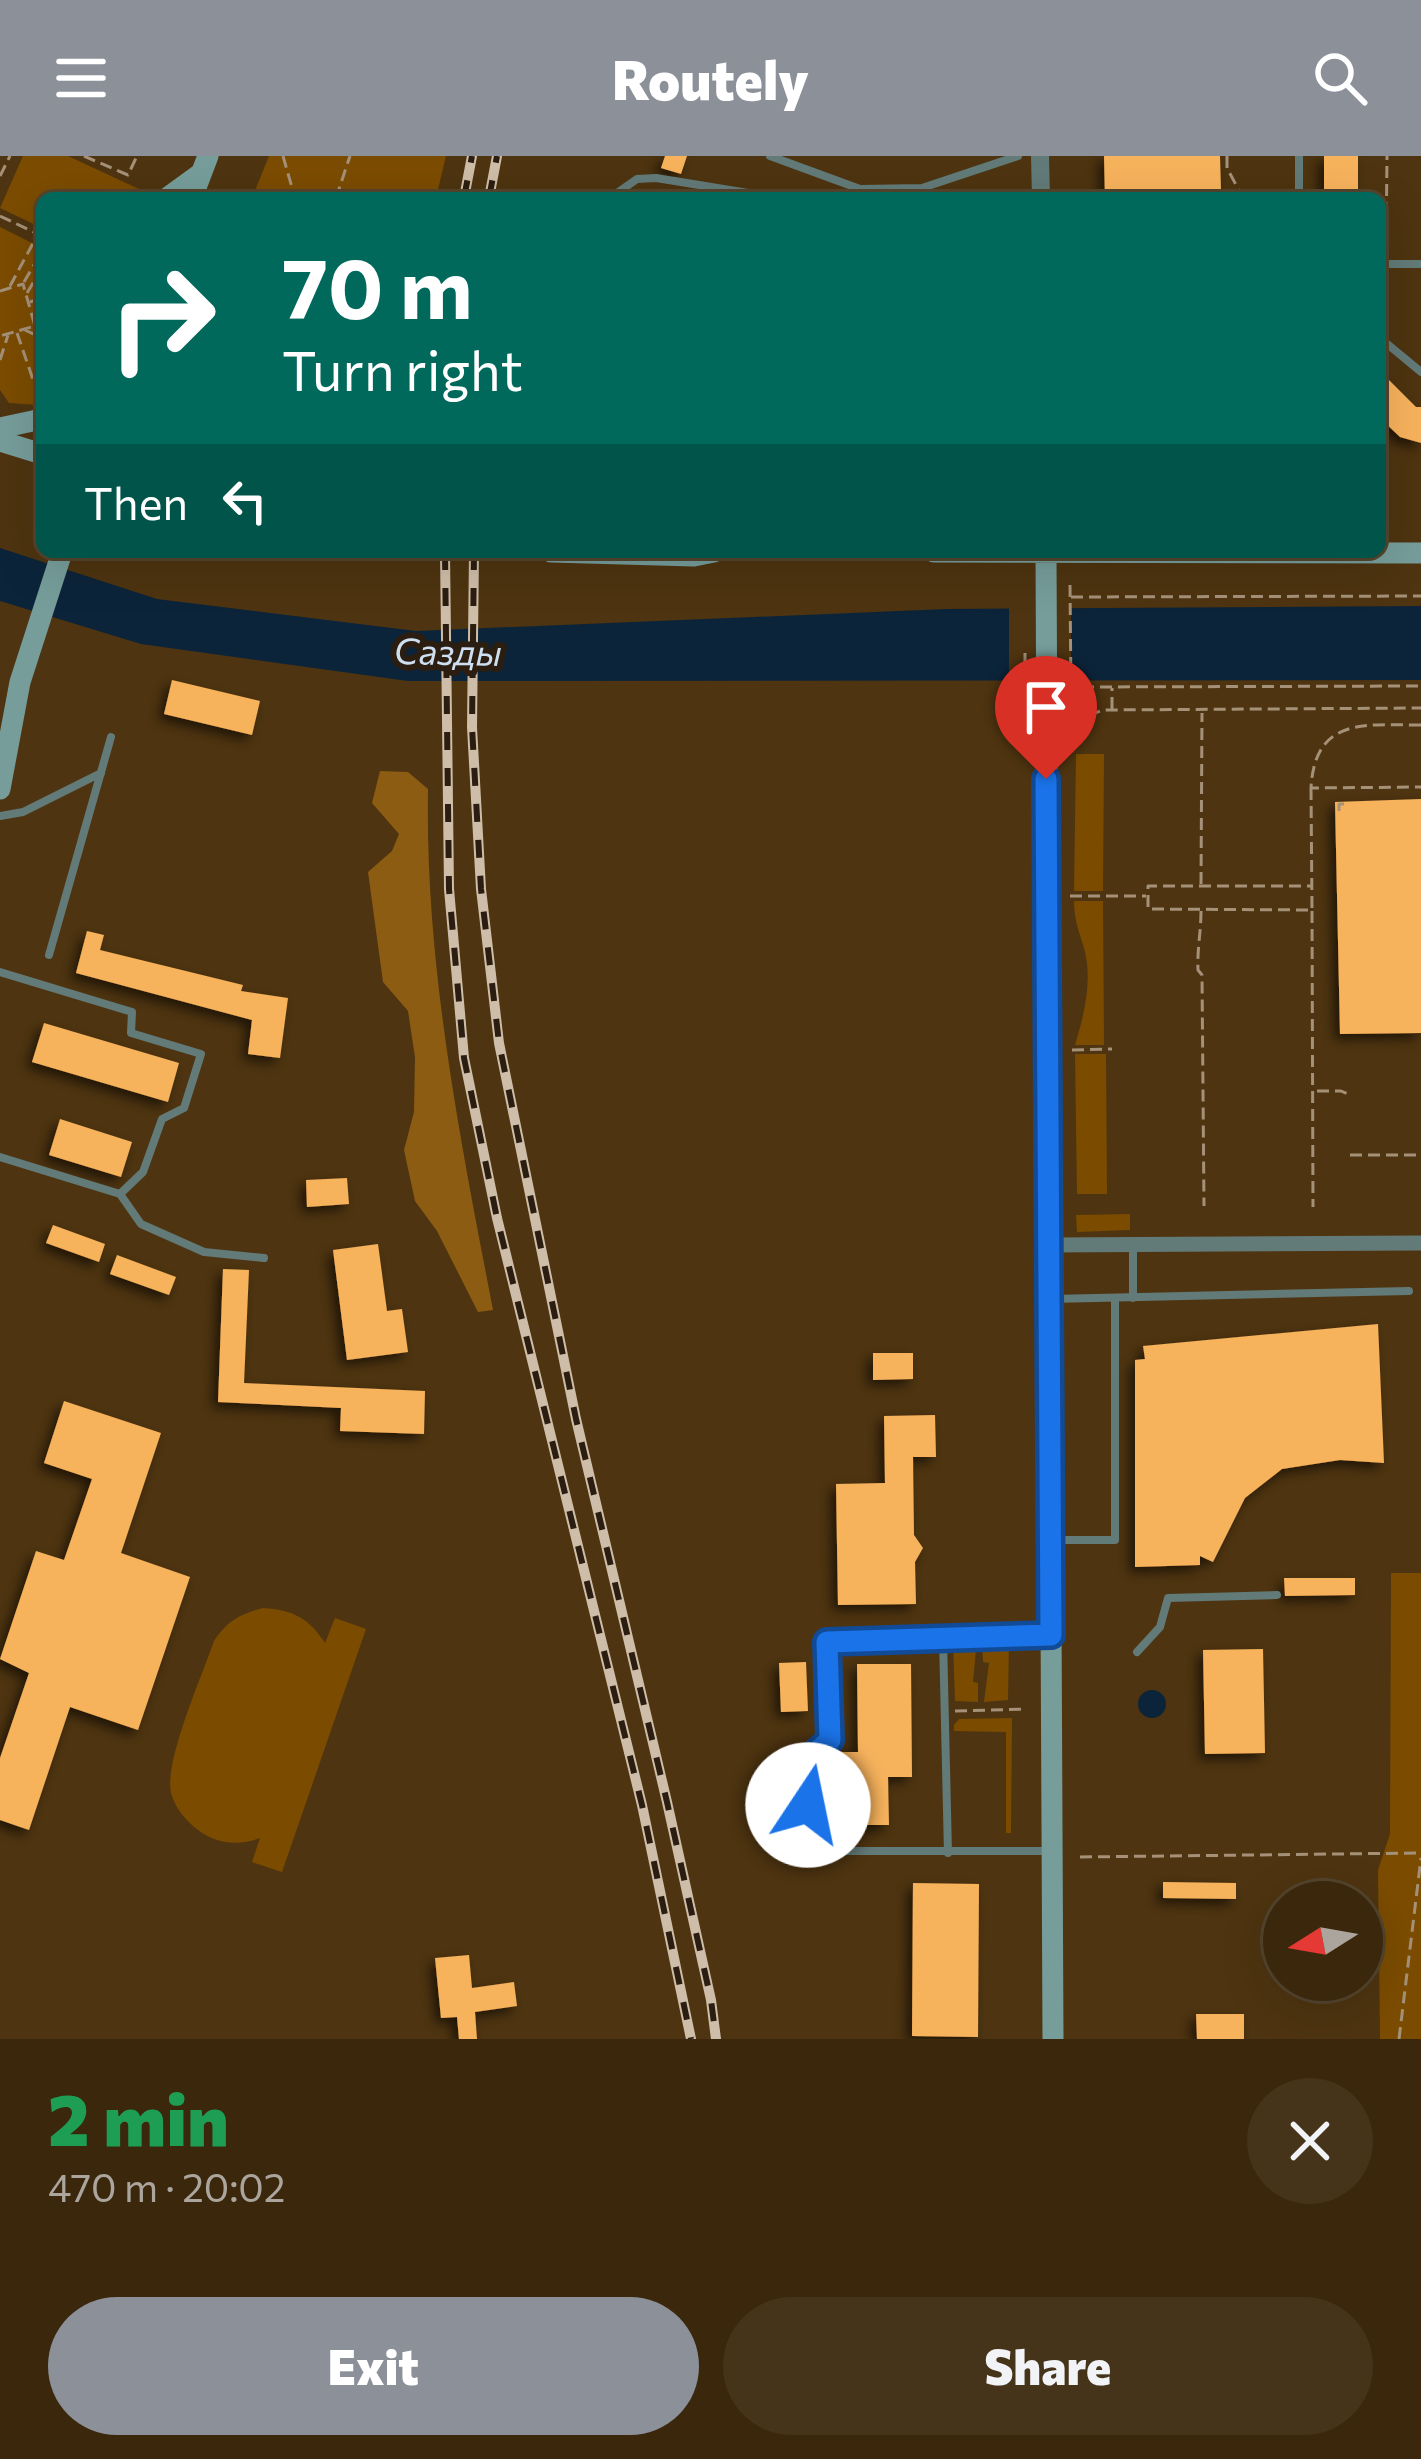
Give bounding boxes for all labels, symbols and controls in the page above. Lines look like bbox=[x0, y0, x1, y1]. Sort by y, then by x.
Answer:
icon: menu bbox=[48, 45, 114, 111]
text: Routely bbox=[612, 45, 809, 111]
icon: search bbox=[1307, 45, 1373, 111]
text: 70 m bbox=[282, 234, 473, 336]
icon: right bbox=[84, 240, 240, 396]
text: Turn right bbox=[282, 336, 523, 402]
icon: left bbox=[212, 468, 278, 534]
text: Then bbox=[84, 474, 188, 529]
water label: Сазды bbox=[394, 627, 502, 673]
pin bbox=[995, 656, 1097, 779]
icon: arrive bbox=[1013, 674, 1079, 740]
position arrow bbox=[745, 1742, 871, 1868]
north arrow bbox=[1263, 1881, 1383, 2001]
map controls bbox=[1263, 1881, 1383, 2001]
text: 2 min bbox=[48, 2073, 229, 2161]
button: close bbox=[1247, 2078, 1373, 2204]
text: 470 m · 20:02 bbox=[48, 2162, 285, 2210]
button: Exit bbox=[48, 2297, 699, 2435]
button: Share bbox=[723, 2297, 1373, 2435]

